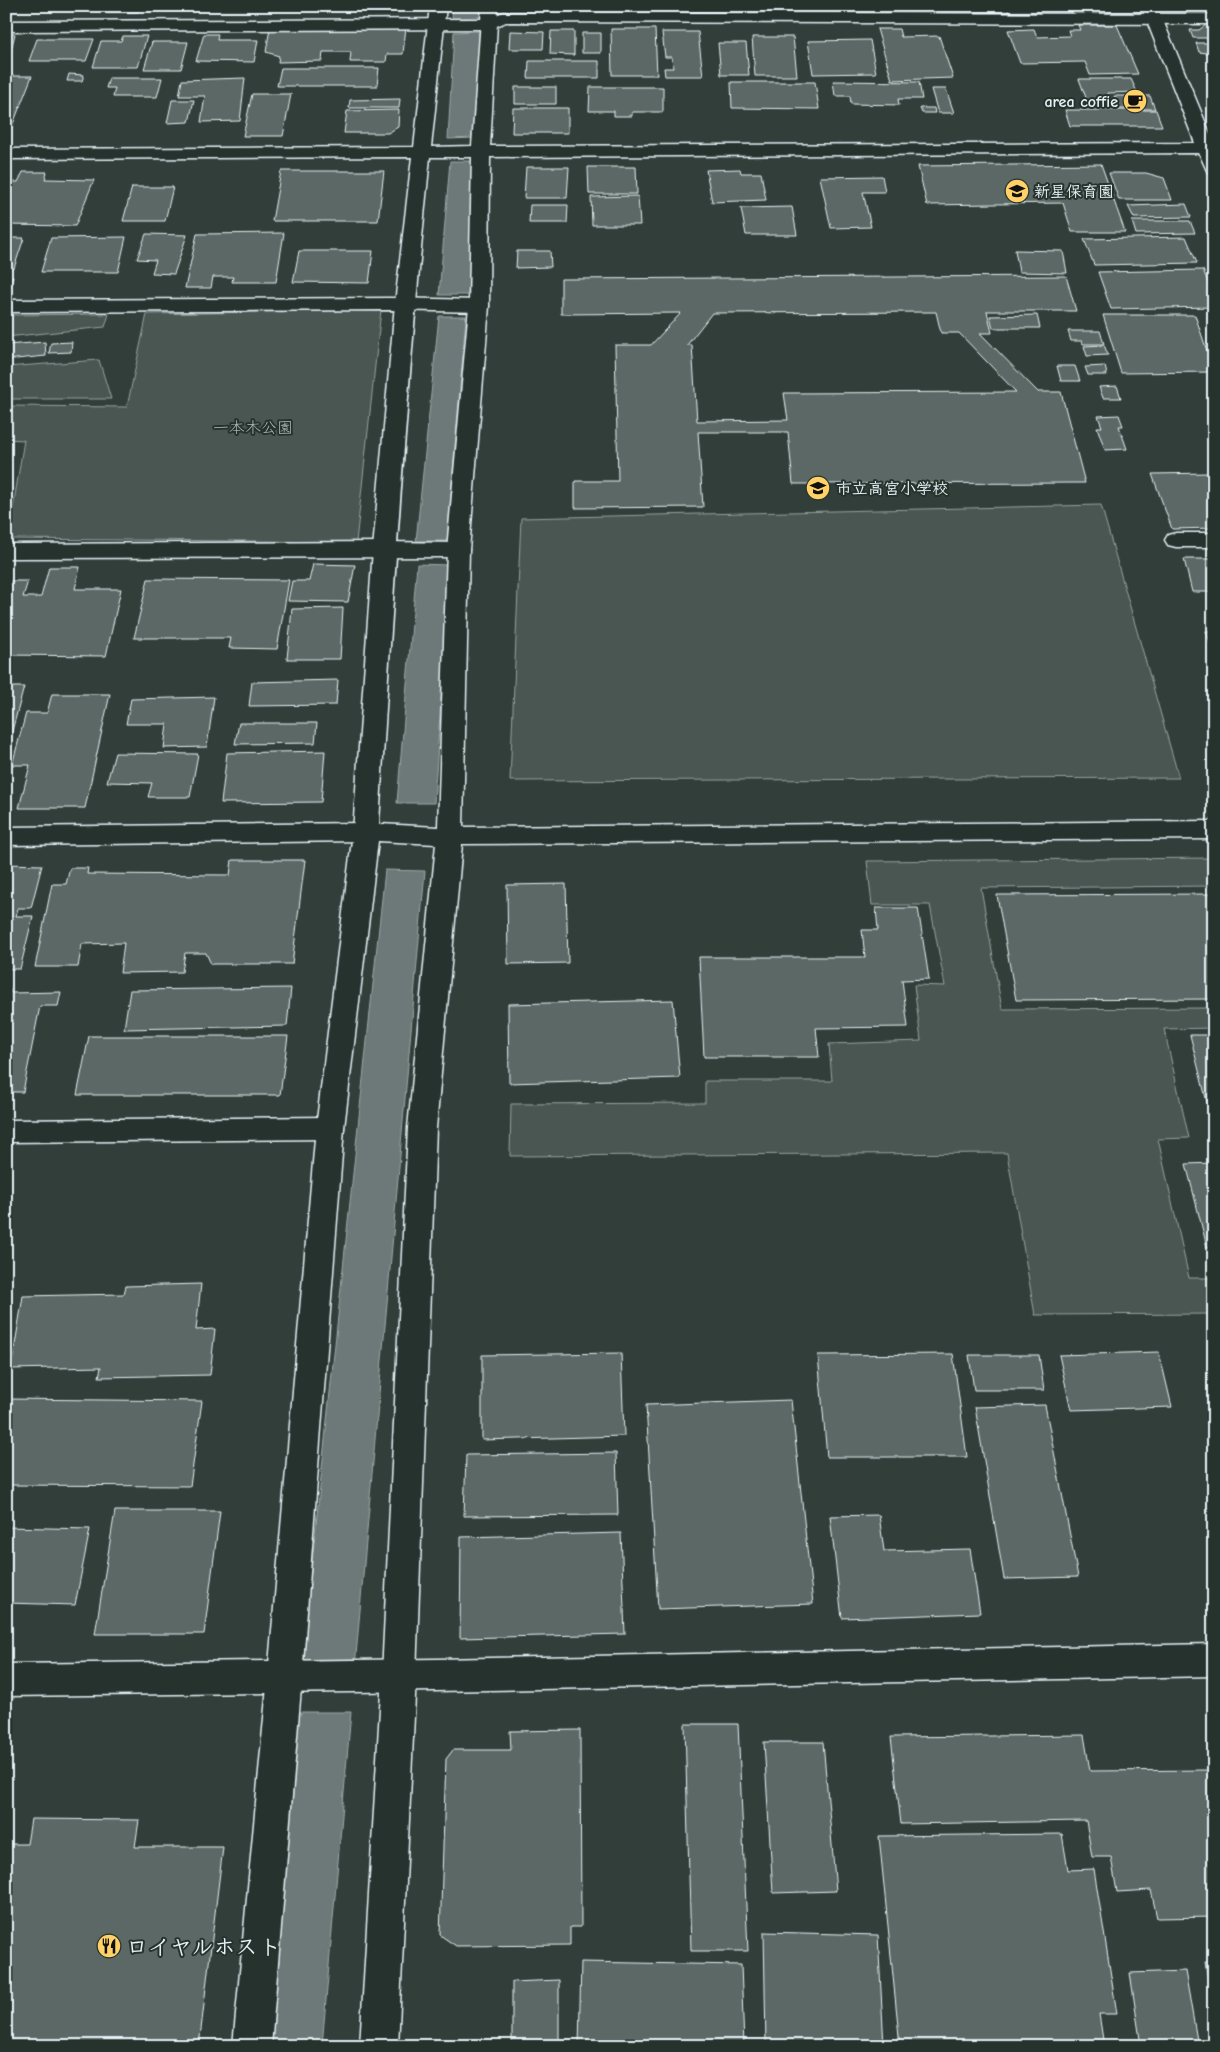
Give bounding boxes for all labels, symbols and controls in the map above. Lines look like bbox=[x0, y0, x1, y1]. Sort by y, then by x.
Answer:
cafe icon: area coffie bbox=[1122, 88, 1148, 114]
place label: area coffie bbox=[1044, 93, 1118, 111]
school or university icon: 新星保育園 bbox=[1004, 178, 1030, 204]
place label: 新星保育園 bbox=[1034, 183, 1114, 201]
park label: 一本木公園 bbox=[213, 419, 293, 437]
school or university icon: 市立高宮小学校 bbox=[805, 475, 831, 501]
place label: 市立高宮小学校 bbox=[836, 480, 948, 498]
restaurant icon: ロイヤルホスト bbox=[96, 1933, 122, 1959]
place label: ロイヤルホスト bbox=[126, 1934, 281, 1960]

